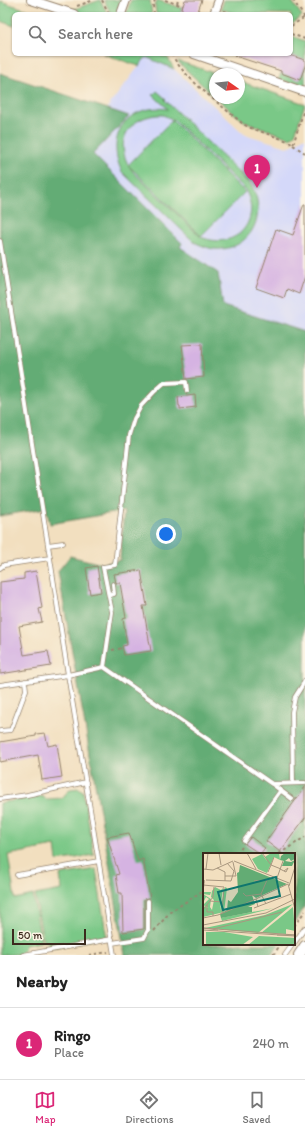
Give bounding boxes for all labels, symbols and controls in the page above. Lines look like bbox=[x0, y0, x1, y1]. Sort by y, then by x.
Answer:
search box bbox=[12, 12, 293, 56]
icon: search bbox=[26, 23, 48, 45]
text: Search here bbox=[58, 25, 133, 43]
north arrow bbox=[209, 68, 245, 104]
pin: 1 bbox=[244, 155, 270, 188]
your location bbox=[156, 524, 176, 544]
inset map bbox=[203, 853, 295, 945]
scale bar bbox=[12, 927, 86, 946]
text: 50 m bbox=[18, 929, 42, 942]
text: Nearby bbox=[16, 971, 68, 991]
text: Ringo bbox=[54, 1027, 91, 1045]
text: 1 bbox=[26, 1036, 32, 1051]
text: 240 m bbox=[252, 1036, 289, 1051]
text: Place bbox=[54, 1045, 84, 1060]
tab: Map bbox=[34, 1089, 56, 1126]
tab: Directions bbox=[125, 1089, 174, 1126]
tab: Saved bbox=[242, 1089, 271, 1126]

